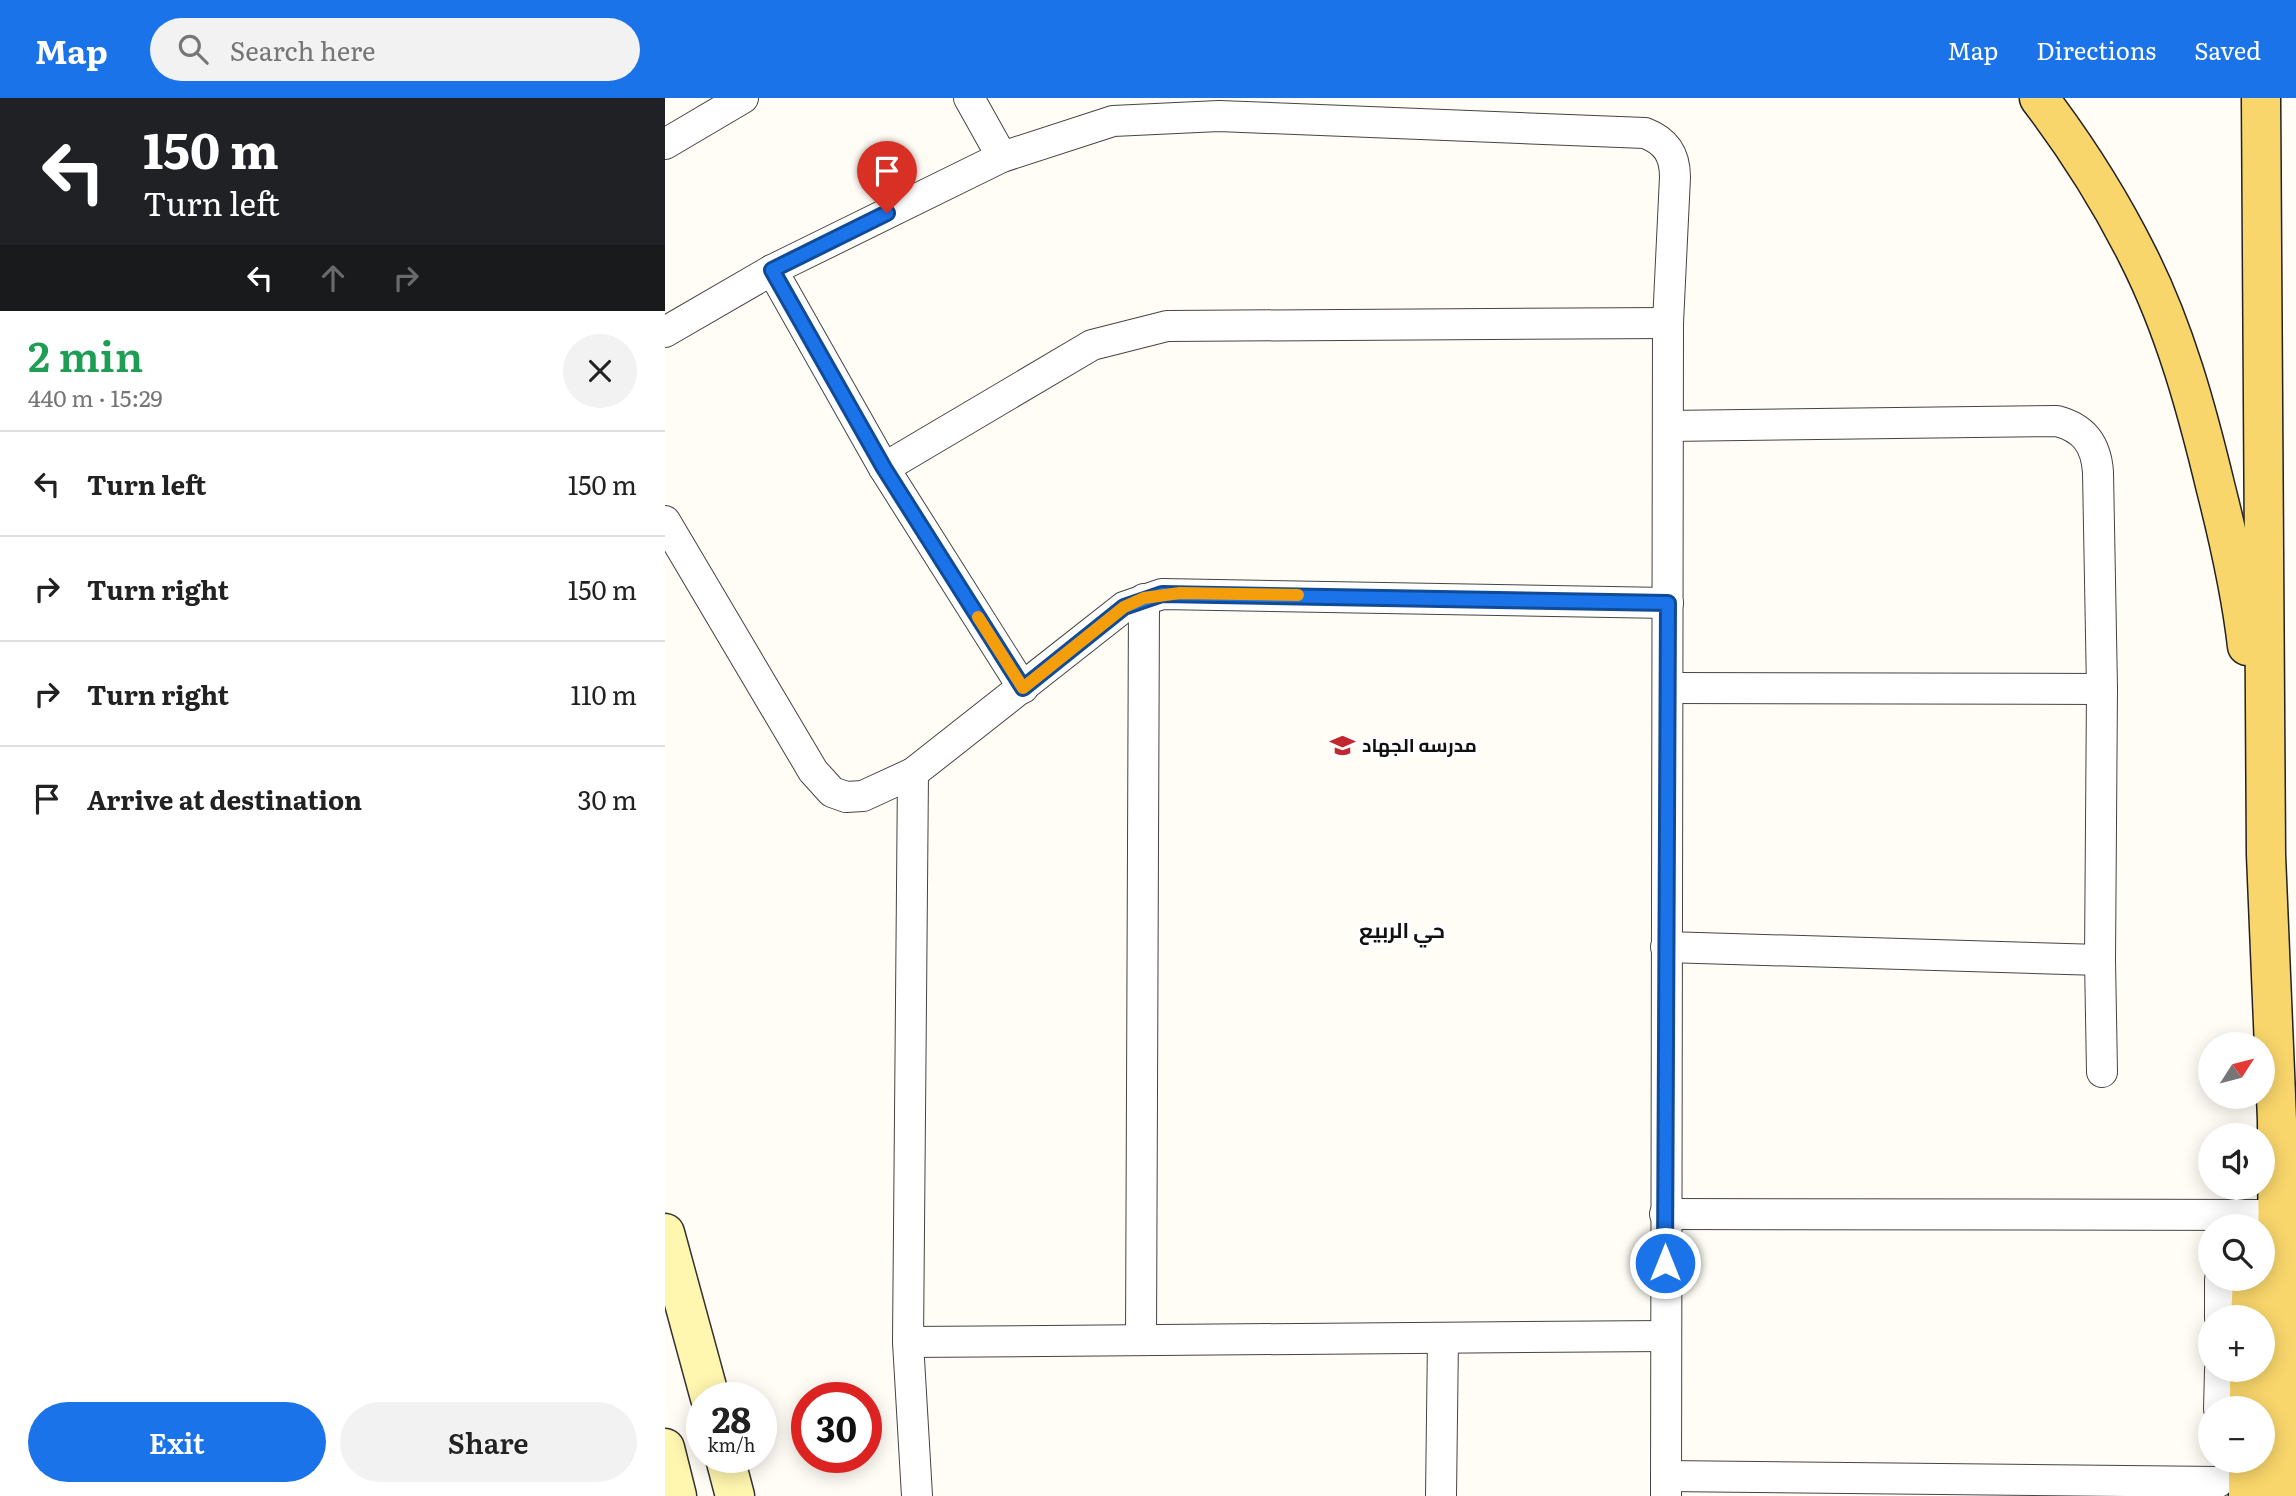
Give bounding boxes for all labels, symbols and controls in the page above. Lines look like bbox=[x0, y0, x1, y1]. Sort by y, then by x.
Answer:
search box bbox=[150, 18, 640, 81]
text: Map bbox=[35, 25, 108, 74]
icon: search bbox=[174, 30, 212, 68]
text: Search here bbox=[230, 30, 376, 69]
text: Map bbox=[1947, 32, 1998, 67]
text: Directions bbox=[2036, 32, 2156, 67]
text: Saved bbox=[2194, 32, 2261, 67]
text: 150 m bbox=[143, 111, 279, 184]
icon: left bbox=[28, 126, 119, 217]
pin bbox=[857, 141, 917, 213]
icon: arrive bbox=[868, 152, 906, 190]
text: Turn left bbox=[143, 178, 280, 226]
icon: left bbox=[241, 259, 279, 297]
icon: ahead bbox=[314, 259, 352, 297]
icon: right bbox=[387, 259, 425, 297]
text: 2 min bbox=[28, 323, 143, 385]
button: close bbox=[563, 334, 637, 408]
text: 440 m · 15:29 bbox=[28, 380, 163, 414]
text: Turn left bbox=[87, 464, 206, 503]
text: 150 m bbox=[568, 464, 637, 503]
icon: left bbox=[28, 465, 66, 503]
text: Turn right bbox=[87, 569, 229, 608]
text: 150 m bbox=[568, 569, 637, 608]
icon: right bbox=[28, 570, 66, 608]
text: Turn right bbox=[87, 674, 229, 713]
text: 110 m bbox=[570, 674, 637, 713]
icon: right bbox=[28, 675, 66, 713]
place label: مدرسه الجهاد bbox=[1362, 730, 1477, 758]
school or university icon: مدرسه الجهاد bbox=[1328, 731, 1356, 759]
text: Arrive at destination bbox=[87, 779, 362, 818]
text: 30 m bbox=[577, 779, 637, 818]
icon: arrive bbox=[28, 780, 66, 818]
district label: حي الربيع bbox=[1359, 913, 1445, 948]
north arrow bbox=[2198, 1032, 2275, 1110]
map controls bbox=[2198, 1032, 2275, 1473]
button: sound bbox=[2198, 1123, 2275, 1200]
button: search bbox=[2198, 1214, 2275, 1291]
position arrow bbox=[1628, 1226, 1702, 1300]
button: + bbox=[2198, 1305, 2275, 1382]
speed limit sign: 30 bbox=[791, 1382, 882, 1473]
text: 28 bbox=[712, 1392, 751, 1444]
button: − bbox=[2198, 1396, 2275, 1473]
button: Exit bbox=[28, 1402, 326, 1482]
button: Share bbox=[340, 1402, 637, 1482]
text: km/h bbox=[708, 1431, 755, 1458]

